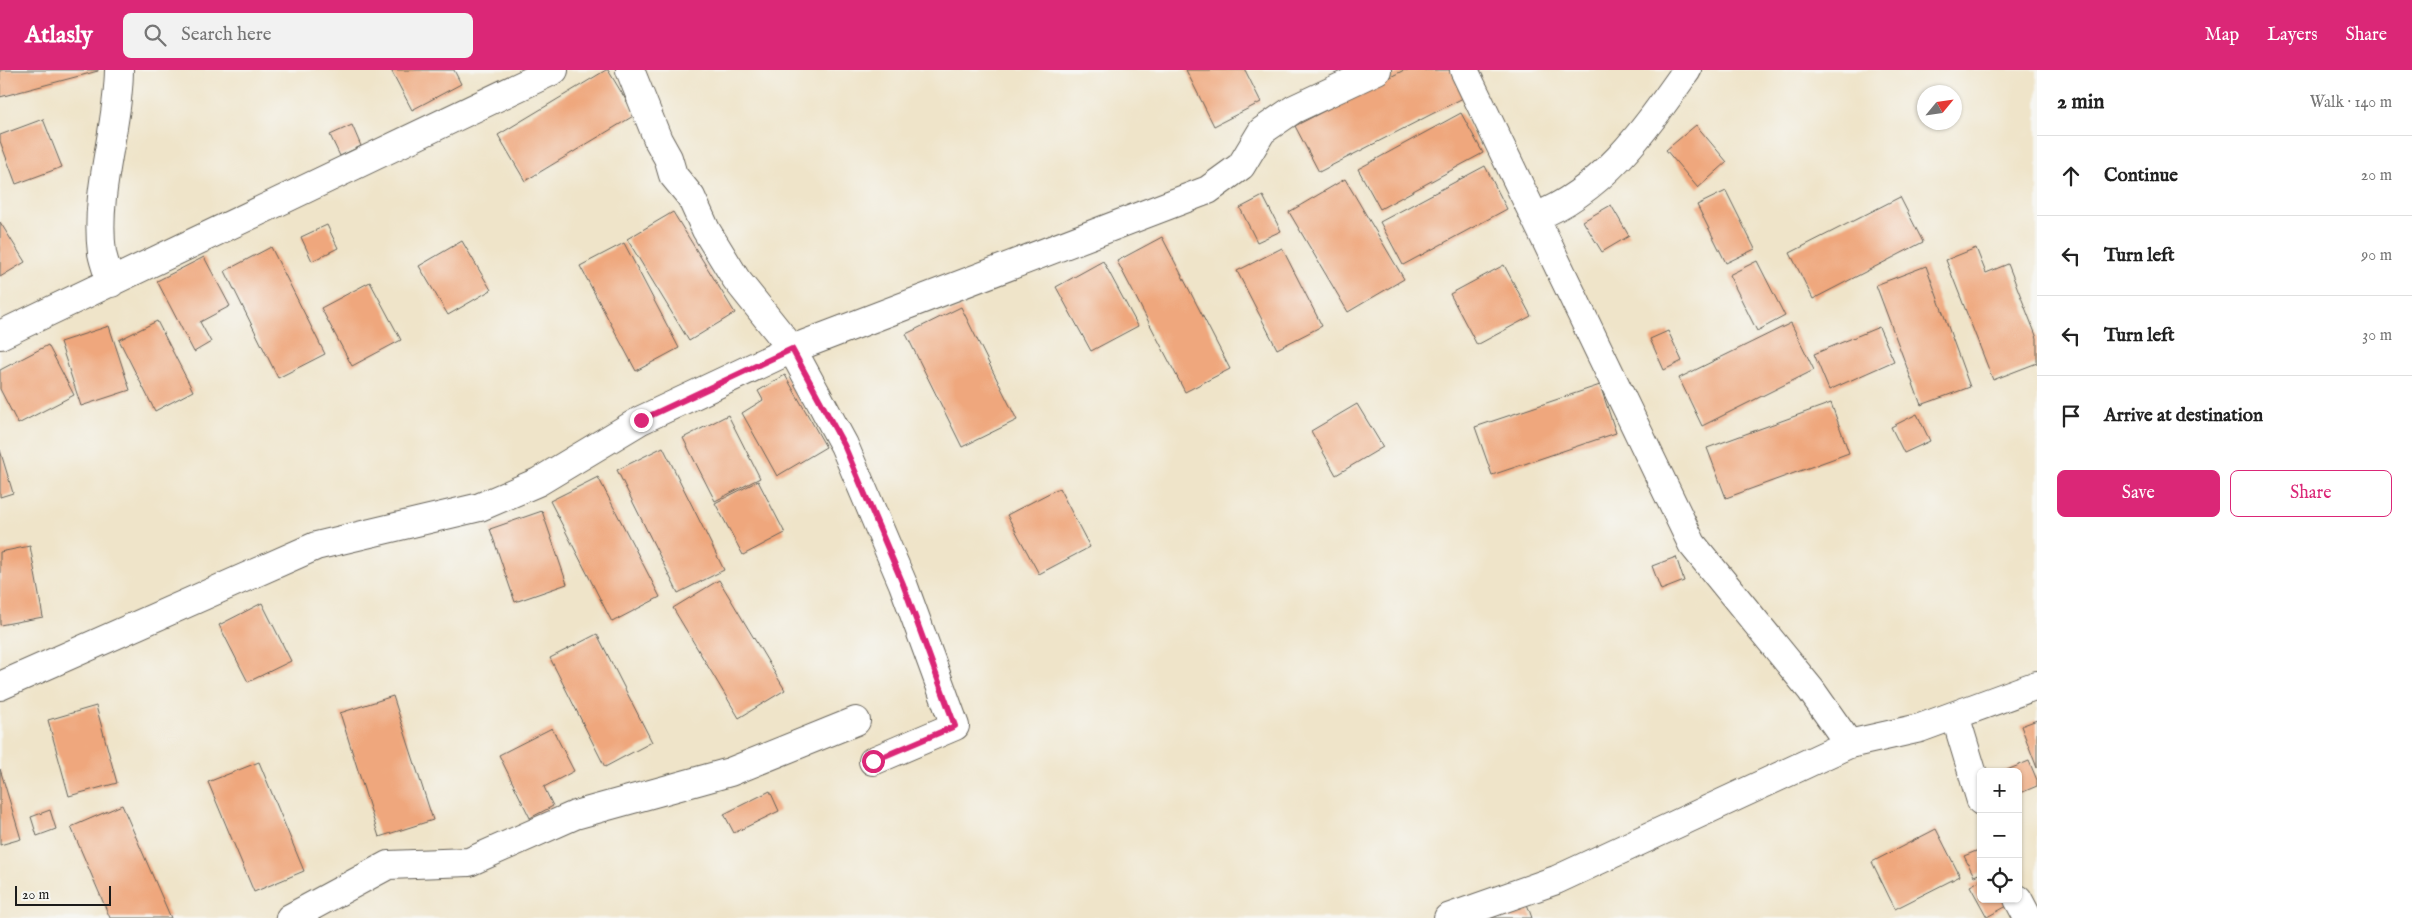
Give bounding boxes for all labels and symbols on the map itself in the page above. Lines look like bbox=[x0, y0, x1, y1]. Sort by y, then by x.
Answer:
north arrow bbox=[1917, 85, 1962, 130]
route end bbox=[630, 409, 653, 432]
route start bbox=[862, 750, 885, 773]
scale bar bbox=[15, 883, 111, 906]

